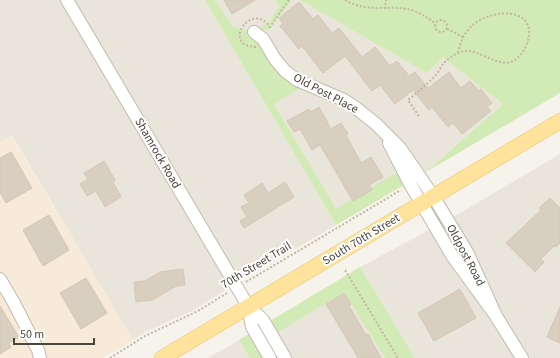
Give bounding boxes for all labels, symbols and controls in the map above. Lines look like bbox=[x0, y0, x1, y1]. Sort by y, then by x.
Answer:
street label: Old Post Place bbox=[290, 69, 361, 118]
street label: Shamrock Road bbox=[130, 115, 185, 192]
street label: South 70th Street bbox=[319, 210, 403, 269]
street label: Oldpost Road bbox=[442, 221, 489, 289]
street label: 70th Street Trail bbox=[218, 238, 295, 293]
scale bar bbox=[14, 320, 94, 346]
text: 50 m bbox=[20, 326, 44, 343]

